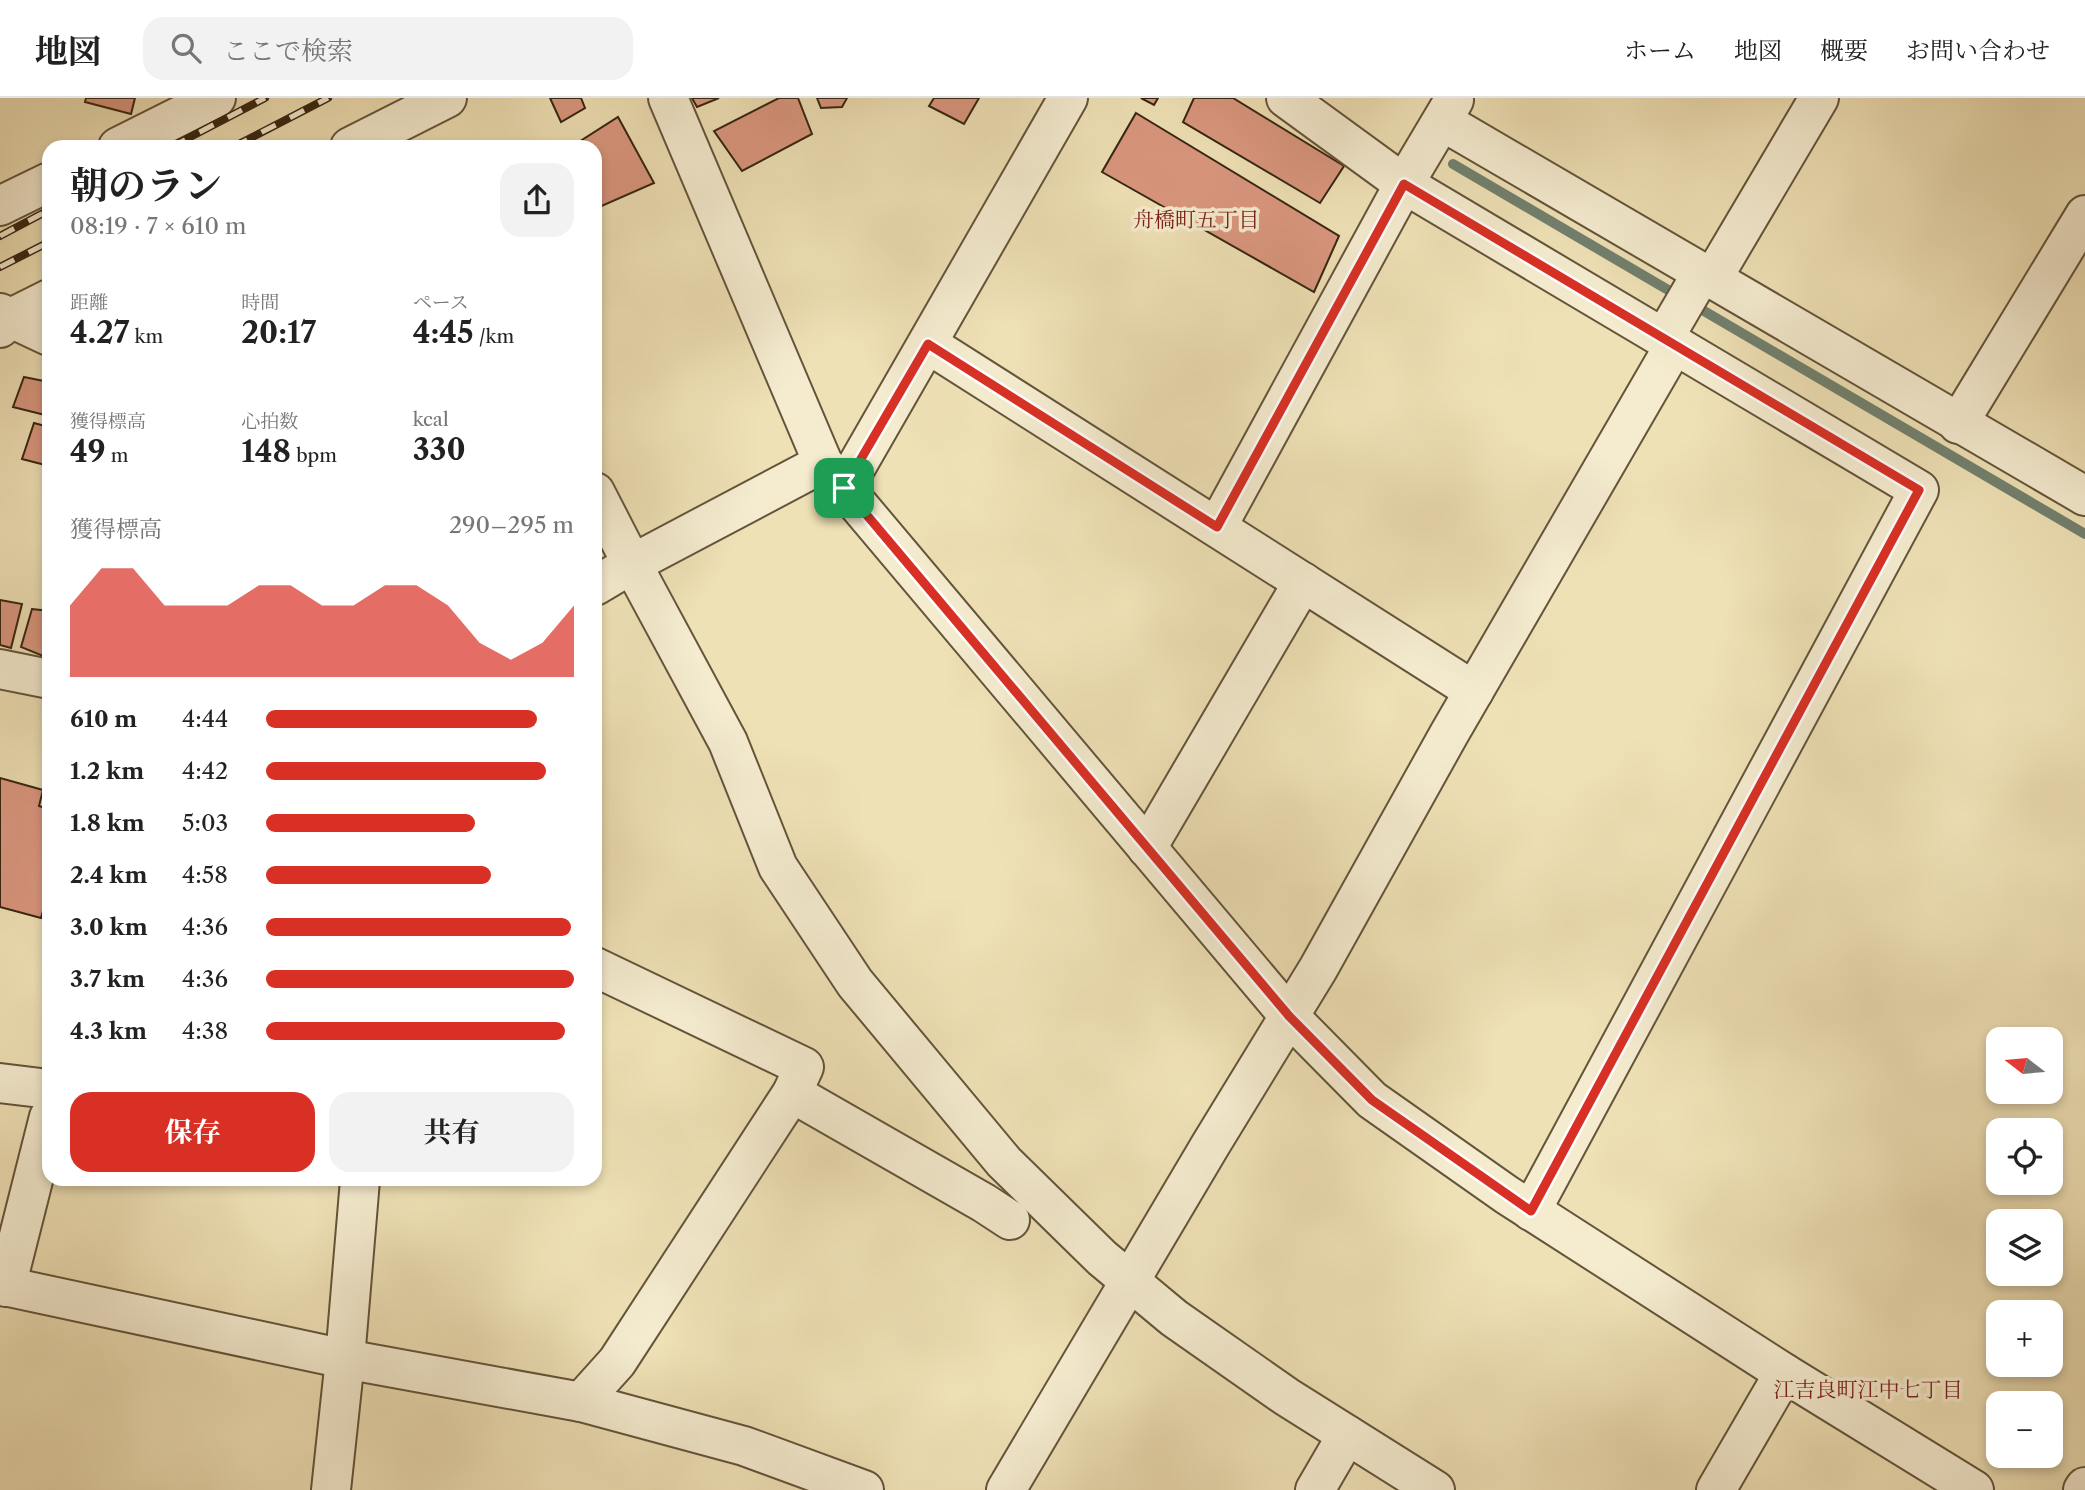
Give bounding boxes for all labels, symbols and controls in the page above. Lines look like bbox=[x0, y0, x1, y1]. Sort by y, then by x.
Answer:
search box bbox=[143, 17, 633, 80]
icon: search bbox=[167, 29, 205, 67]
text: 地図 bbox=[35, 31, 101, 72]
text: ここで検索 bbox=[223, 35, 353, 67]
text: ホーム bbox=[1624, 36, 1696, 65]
text: 地図 bbox=[1734, 36, 1782, 65]
text: 概要 bbox=[1820, 36, 1868, 65]
text: お問い合わせ bbox=[1906, 36, 2050, 65]
text: 朝のラン bbox=[70, 162, 222, 209]
button: share bbox=[500, 163, 574, 237]
district label: 舟橋町五丁目 bbox=[1133, 207, 1259, 232]
text: 08:19 · 7 × 610 m bbox=[70, 212, 247, 240]
text: 距離 bbox=[70, 291, 108, 314]
text: 時間 bbox=[241, 291, 279, 314]
text: ペース bbox=[413, 291, 469, 314]
text: 4.27 bbox=[70, 314, 129, 351]
text: 20:17 bbox=[241, 314, 316, 351]
text: 4:45 bbox=[413, 314, 474, 351]
text: km bbox=[129, 325, 163, 348]
text: /km bbox=[474, 325, 514, 348]
text: kcal bbox=[413, 408, 449, 431]
text: 獲得標高 bbox=[70, 410, 146, 433]
text: 心拍数 bbox=[241, 410, 298, 433]
text: 330 bbox=[413, 431, 466, 468]
text: 49 bbox=[70, 433, 106, 470]
text: 148 bbox=[241, 433, 291, 470]
text: m bbox=[106, 444, 128, 467]
text: bpm bbox=[291, 444, 337, 467]
pin bbox=[814, 458, 874, 518]
icon: arrive bbox=[825, 469, 863, 507]
text: 290–295 m bbox=[449, 511, 574, 539]
text: 獲得標高 bbox=[70, 515, 162, 543]
text: 610 m bbox=[70, 705, 137, 733]
text: 4:44 bbox=[182, 705, 228, 733]
text: 1.2 km bbox=[70, 757, 144, 785]
text: 4:42 bbox=[182, 757, 228, 785]
text: 1.8 km bbox=[70, 809, 145, 837]
text: 5:03 bbox=[182, 809, 228, 837]
text: 2.4 km bbox=[70, 861, 147, 889]
text: 4:58 bbox=[182, 861, 228, 889]
text: 3.0 km bbox=[70, 913, 148, 941]
text: 4:36 bbox=[182, 913, 228, 941]
text: 3.7 km bbox=[70, 965, 145, 993]
text: 4:36 bbox=[182, 965, 228, 993]
text: 4.3 km bbox=[70, 1017, 147, 1045]
text: 4:38 bbox=[182, 1017, 228, 1045]
north arrow bbox=[1986, 1027, 2063, 1104]
map controls bbox=[1986, 1027, 2063, 1468]
button: 保存 bbox=[70, 1092, 315, 1172]
button: 共有 bbox=[329, 1092, 574, 1172]
button: locate bbox=[1986, 1118, 2063, 1195]
button: layers bbox=[1986, 1209, 2063, 1286]
button: + bbox=[1986, 1300, 2063, 1377]
district label: 江吉良町江中七丁目 bbox=[1774, 1377, 1963, 1402]
button: − bbox=[1986, 1391, 2063, 1468]

